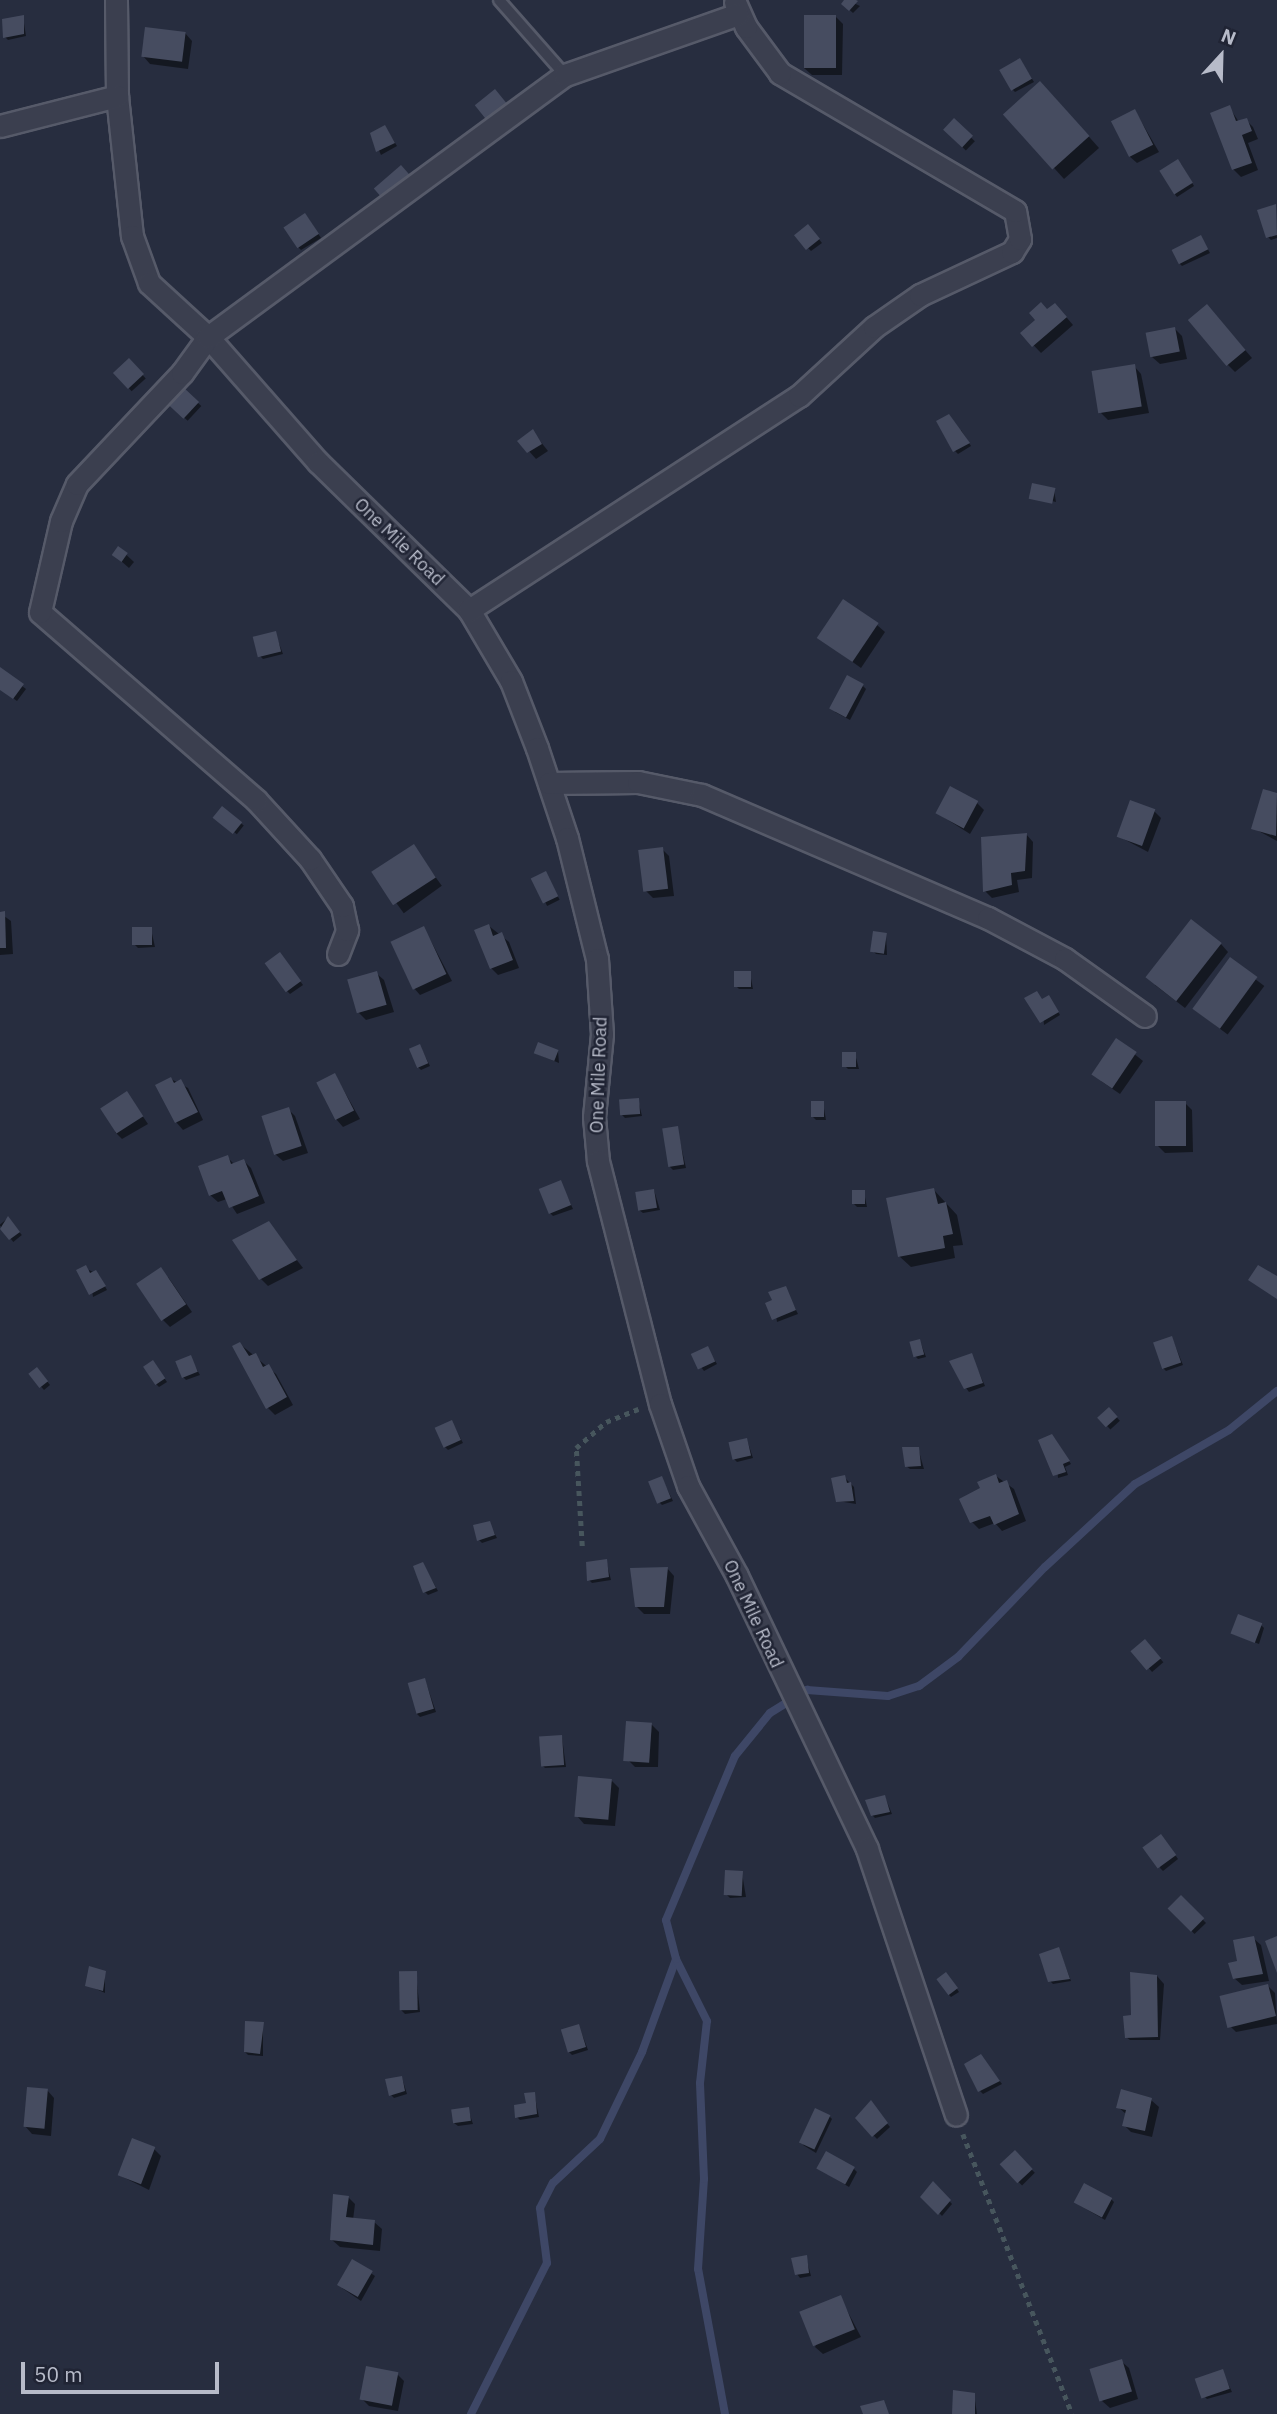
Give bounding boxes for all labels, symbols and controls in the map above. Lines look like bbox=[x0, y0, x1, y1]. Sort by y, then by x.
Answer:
north arrow bbox=[1186, 21, 1256, 91]
text: N bbox=[1218, 23, 1240, 50]
street label: One Mile Road bbox=[350, 494, 448, 590]
street label: One Mile Road bbox=[586, 1016, 612, 1134]
street label: One Mile Road bbox=[719, 1557, 787, 1671]
scale bar bbox=[24, 2348, 222, 2392]
text: 50 m bbox=[34, 2360, 83, 2388]

